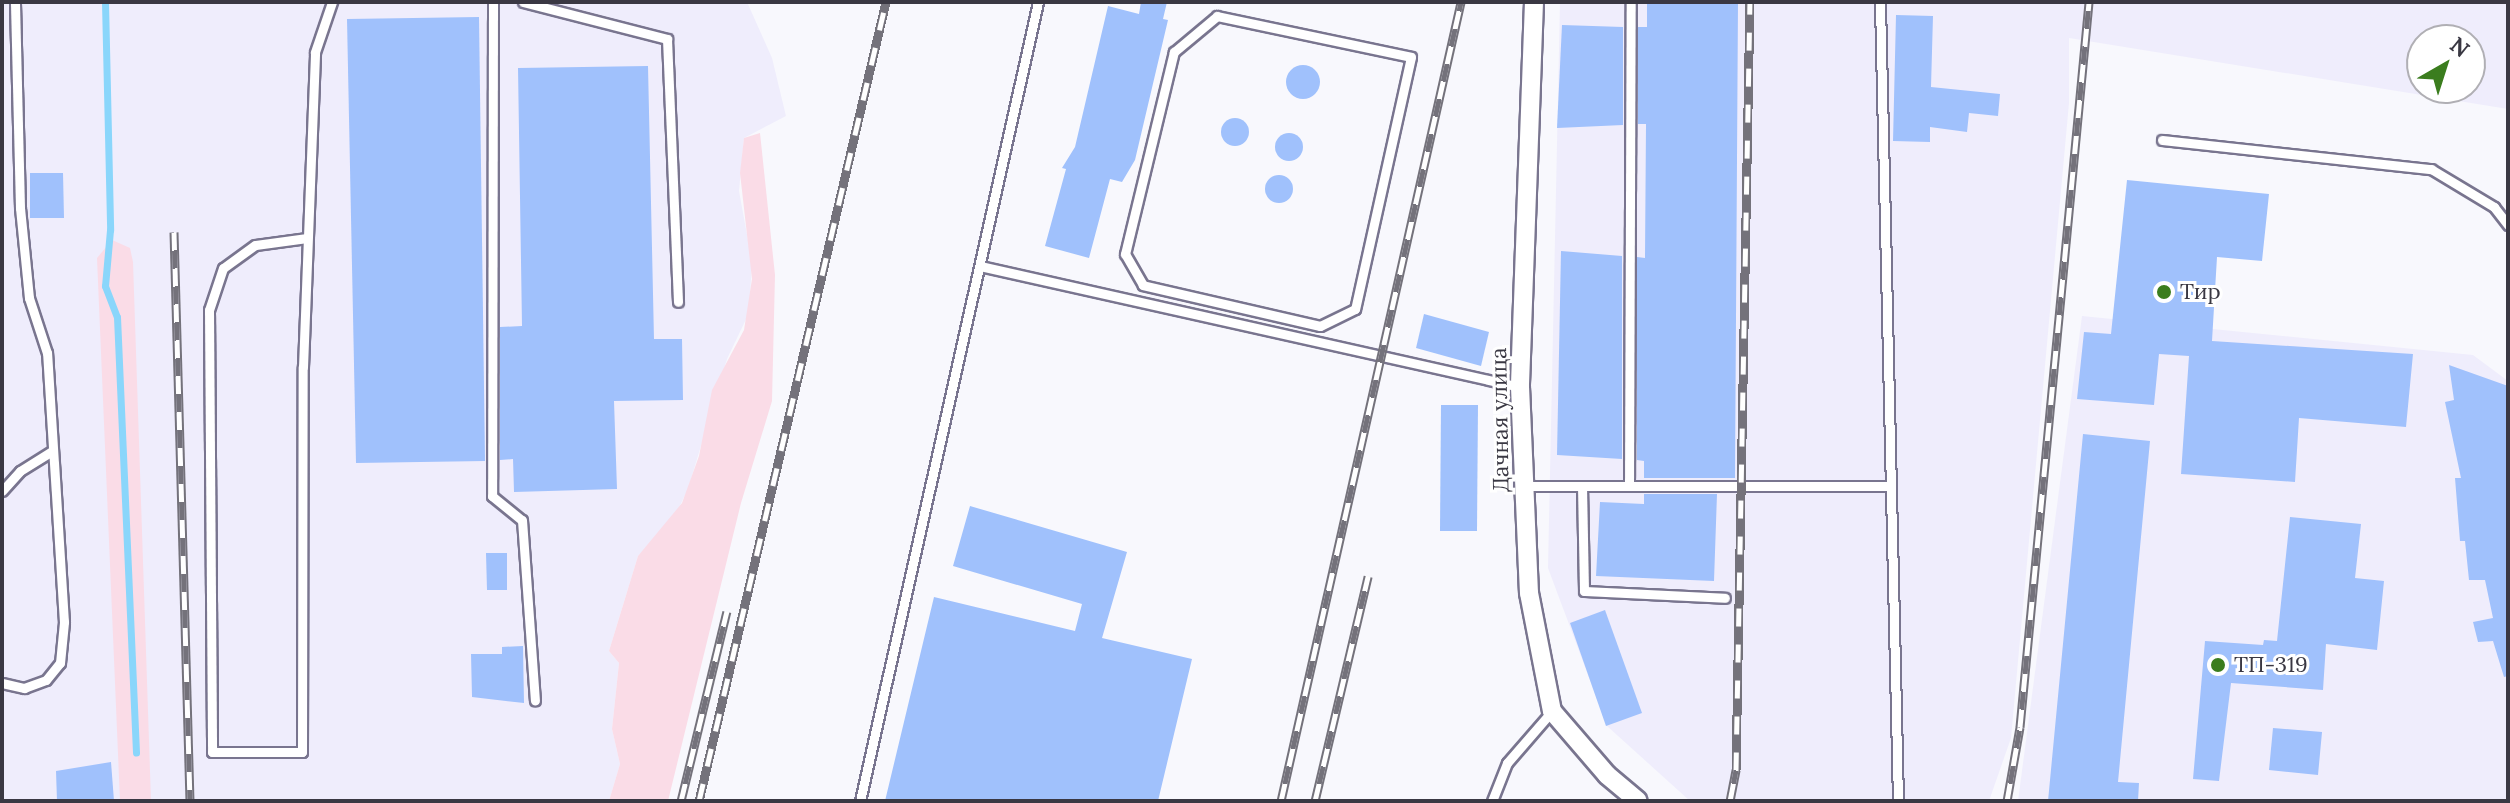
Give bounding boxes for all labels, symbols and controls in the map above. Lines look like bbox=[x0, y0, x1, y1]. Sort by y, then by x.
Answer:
north arrow bbox=[2406, 24, 2486, 104]
text: N bbox=[2444, 31, 2475, 63]
place label: Тир bbox=[2180, 279, 2221, 305]
marker: Тир bbox=[2155, 283, 2173, 301]
street label: Дачная улица bbox=[1486, 347, 1514, 493]
place label: ТП-319 bbox=[2234, 652, 2308, 678]
marker: ТП-319 bbox=[2209, 656, 2227, 674]

